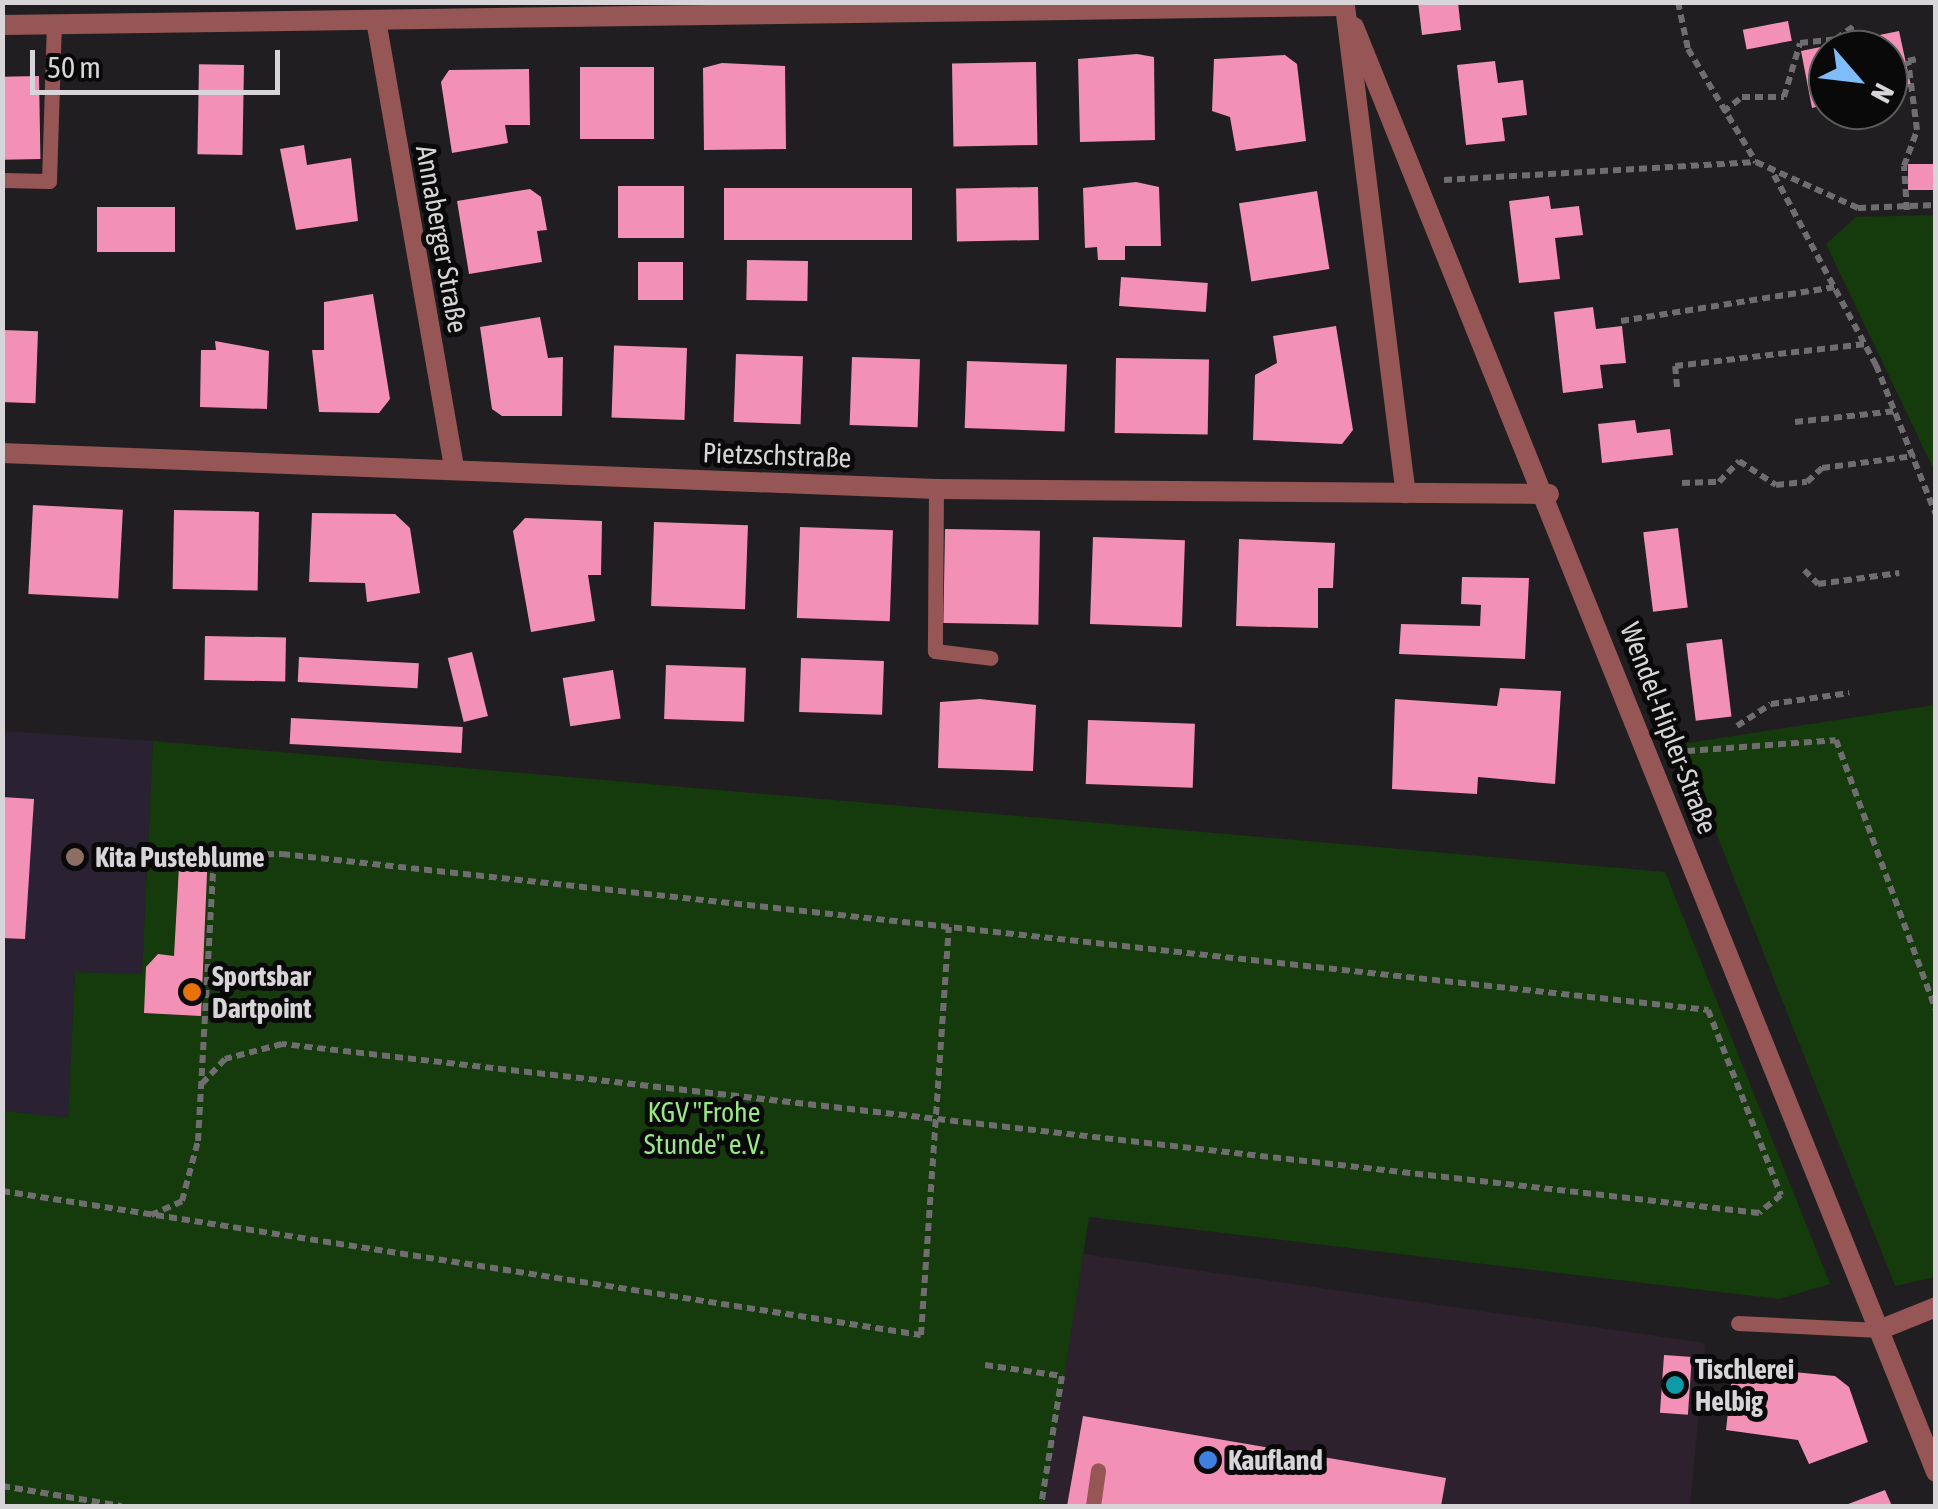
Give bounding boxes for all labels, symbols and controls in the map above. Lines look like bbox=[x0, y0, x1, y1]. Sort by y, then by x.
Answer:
scale bar bbox=[35, 30, 285, 92]
north arrow bbox=[1808, 30, 1908, 130]
text: 50 m bbox=[47, 50, 101, 84]
text: N bbox=[1865, 78, 1901, 108]
street label: Annaberger Straße bbox=[409, 143, 475, 335]
street label: Pietzschstraße bbox=[702, 436, 852, 474]
street label: Wendel-Hipler-Straße bbox=[1613, 618, 1725, 838]
place label: Kita Pusteblume bbox=[95, 840, 265, 874]
marker: Kita Pusteblume bbox=[64, 846, 86, 868]
place label: Sportsbar Dartpoint bbox=[212, 959, 311, 1025]
marker: Sportsbar Dartpoint bbox=[181, 981, 203, 1003]
park label: KGV "Frohe Stunde" e.V. bbox=[644, 1095, 764, 1161]
place label: Tischlerei Helbig bbox=[1695, 1352, 1794, 1418]
marker: Tischlerei Helbig bbox=[1664, 1374, 1686, 1396]
place label: Kaufland bbox=[1228, 1443, 1323, 1477]
marker: Kaufland bbox=[1197, 1449, 1219, 1471]

